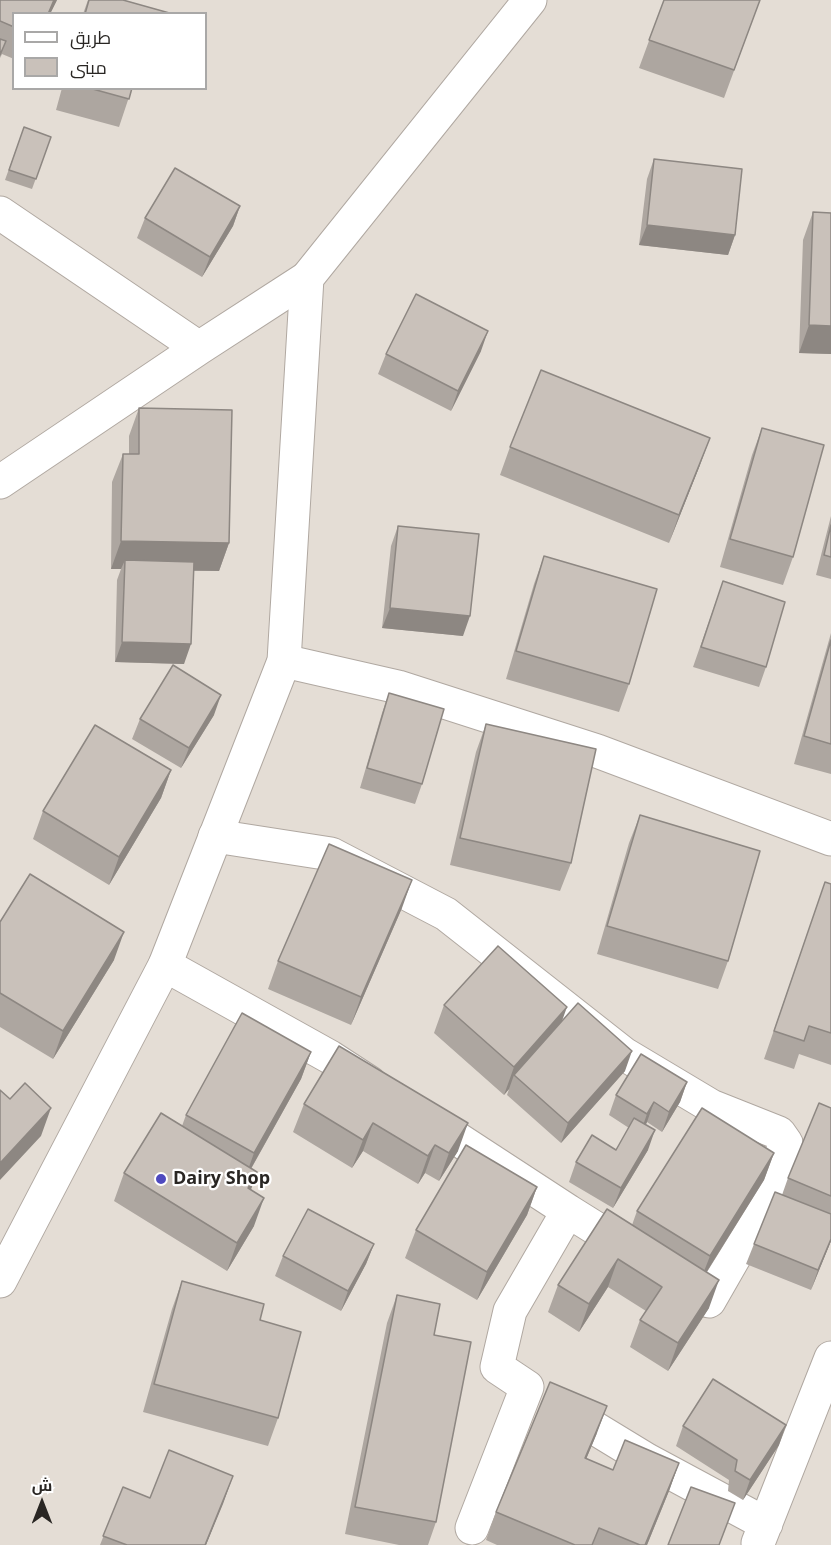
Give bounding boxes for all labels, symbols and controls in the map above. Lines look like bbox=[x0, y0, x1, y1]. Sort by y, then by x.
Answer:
legend bbox=[12, 12, 207, 90]
text: طريق bbox=[70, 25, 111, 49]
text: مبنى bbox=[70, 55, 107, 79]
place label: Dairy Shop bbox=[173, 1168, 270, 1190]
marker: Dairy Shop bbox=[154, 1172, 168, 1186]
north arrow bbox=[12, 1473, 72, 1533]
text: ش bbox=[32, 1474, 52, 1496]

